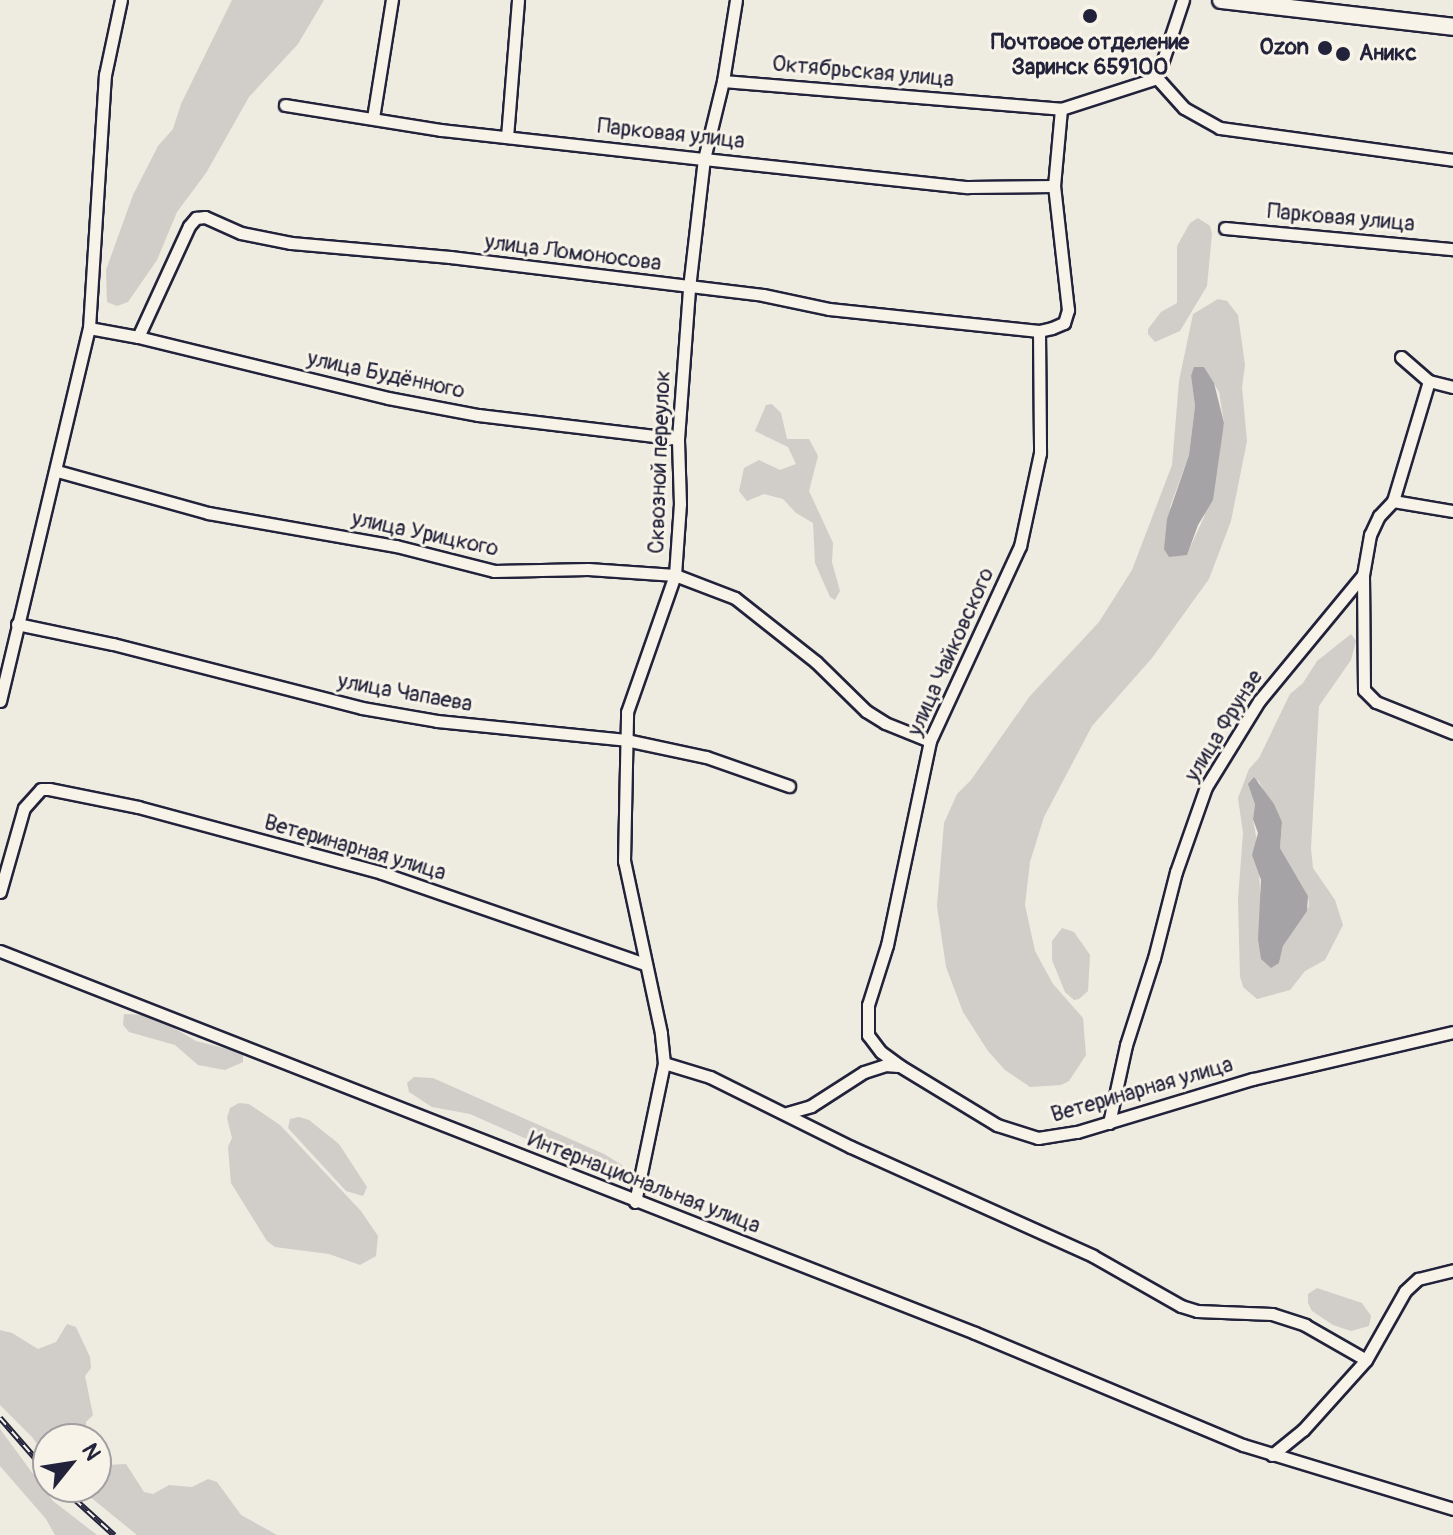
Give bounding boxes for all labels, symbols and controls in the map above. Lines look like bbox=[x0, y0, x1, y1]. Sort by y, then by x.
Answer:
marker: Почтовое отделение Заринск 659100 bbox=[1081, 7, 1099, 25]
place label: Почтовое отделение Заринск 659100 bbox=[991, 29, 1189, 80]
place label: Ozon bbox=[1260, 35, 1309, 61]
marker: Ozon bbox=[1316, 39, 1334, 57]
place label: Аникс bbox=[1359, 41, 1417, 67]
marker: Аникс bbox=[1334, 45, 1352, 63]
street label: Октябрьская улица bbox=[771, 51, 955, 93]
street label: Парковая улица bbox=[596, 113, 746, 155]
street label: Парковая улица bbox=[1266, 198, 1416, 238]
street label: улица Ломоносова bbox=[483, 229, 663, 277]
street label: улица Будённого bbox=[305, 345, 467, 405]
street label: Сквозной переулок bbox=[644, 370, 676, 554]
street label: улица Урицкого bbox=[349, 506, 501, 562]
street label: улица Чайковского bbox=[902, 564, 1000, 740]
street label: улица Фрунзе bbox=[1179, 665, 1269, 787]
street label: улица Чапаева bbox=[336, 668, 474, 718]
street label: Ветеринарная улица bbox=[261, 809, 449, 887]
street label: Ветеринарная улица bbox=[1048, 1051, 1236, 1129]
street label: Интернациональная улица bbox=[524, 1126, 764, 1240]
north arrow bbox=[32, 1423, 112, 1503]
text: N bbox=[75, 1439, 107, 1465]

